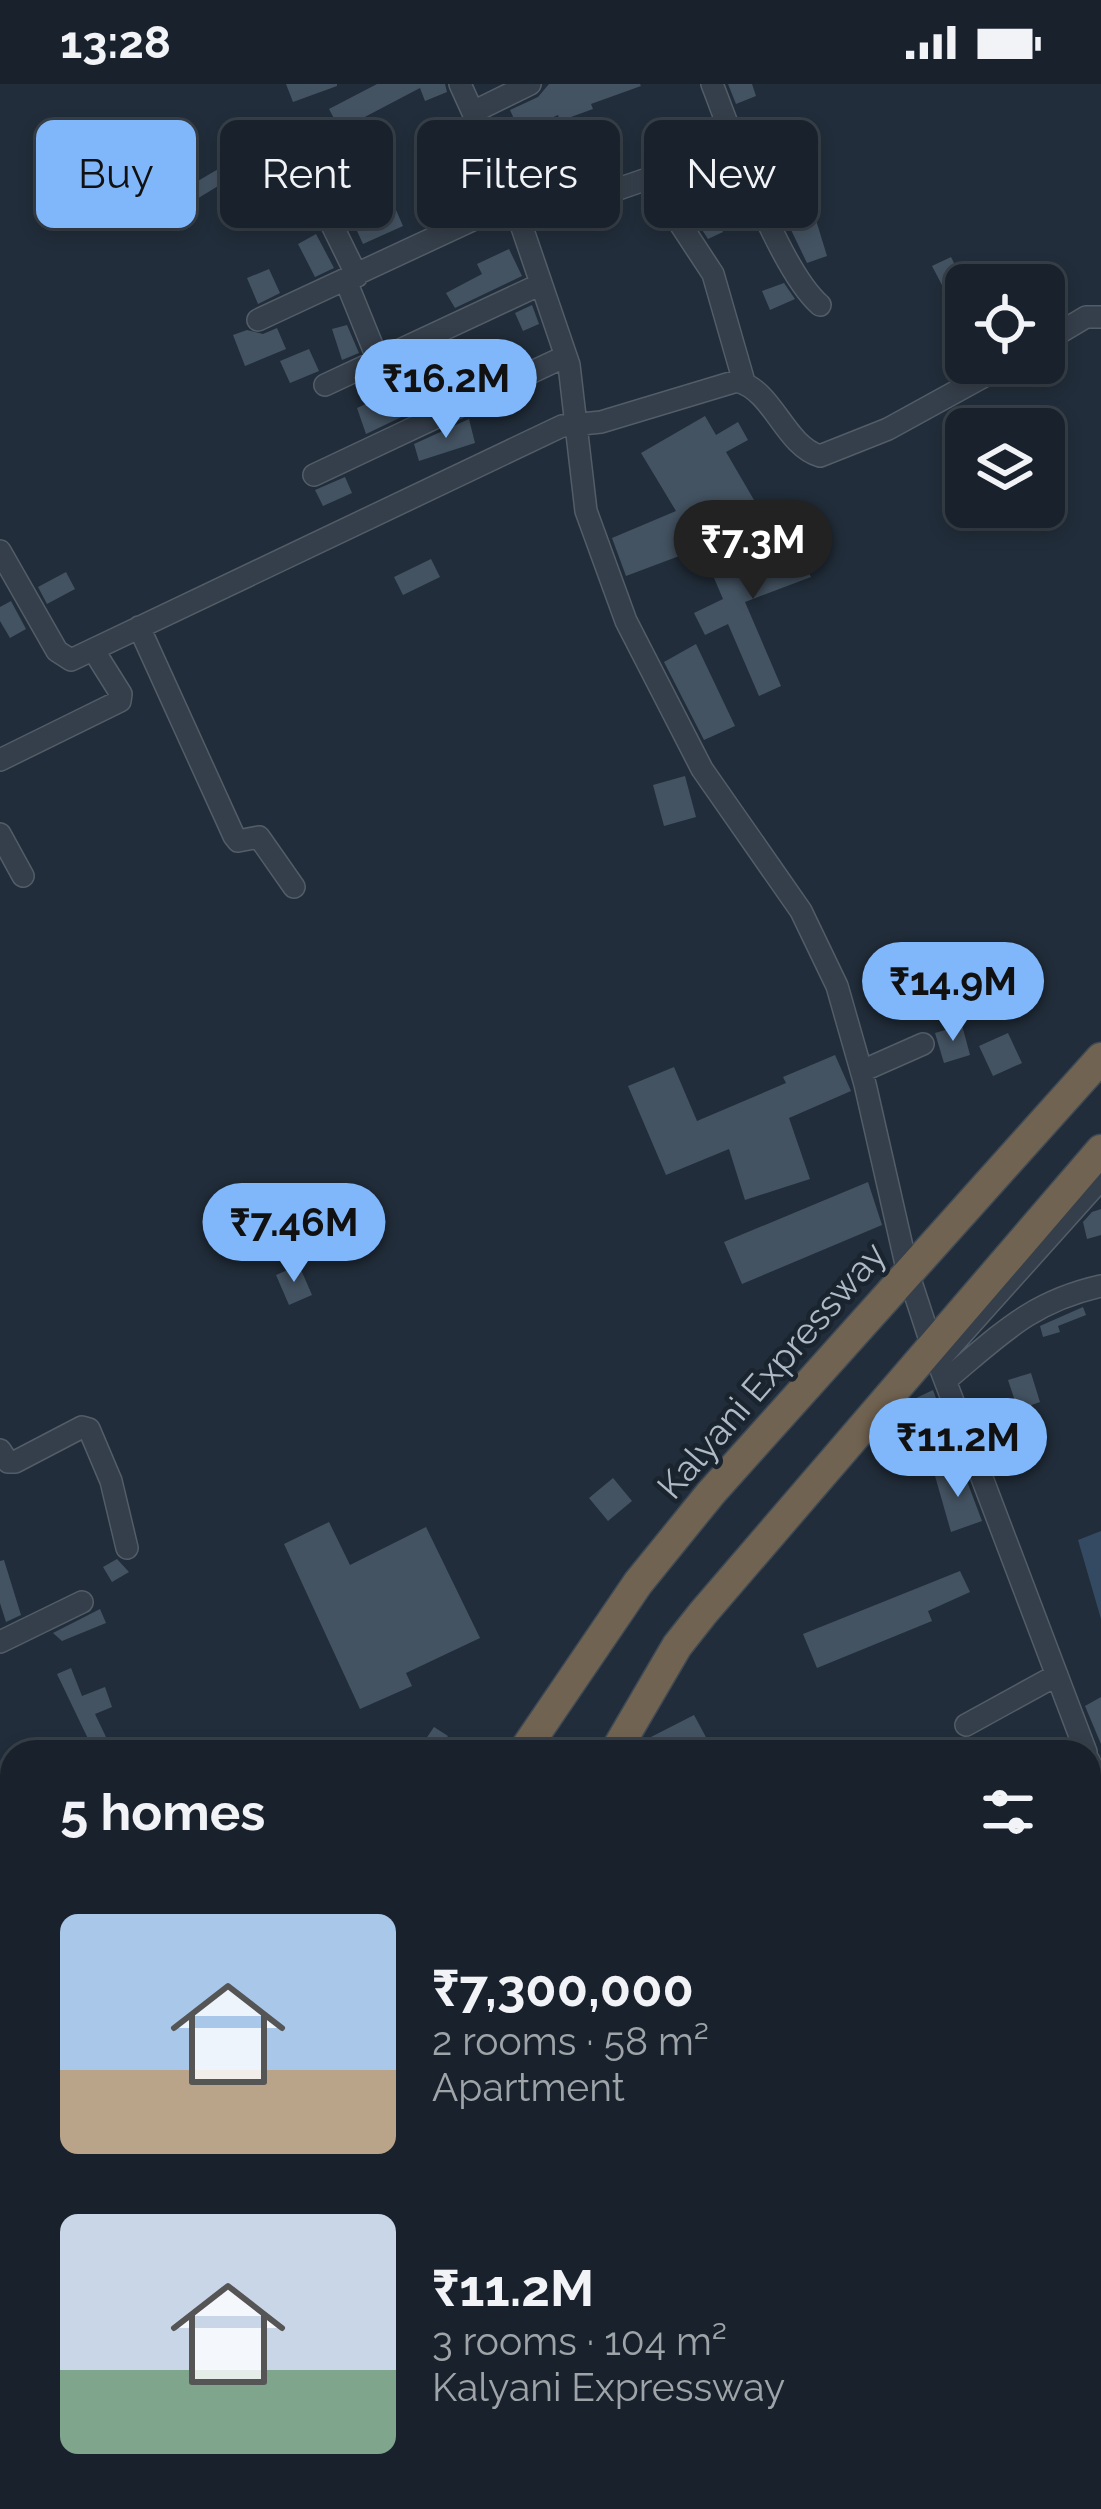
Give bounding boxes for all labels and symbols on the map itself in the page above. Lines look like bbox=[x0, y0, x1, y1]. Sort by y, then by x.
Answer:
pin: ₹16.2M bbox=[348, 339, 544, 441]
pin: ₹7.3M bbox=[669, 500, 837, 602]
pin: ₹14.9M bbox=[855, 942, 1051, 1044]
pin: ₹7.46M bbox=[196, 1183, 392, 1285]
street label: Kalyani Expressway bbox=[648, 1233, 894, 1507]
pin: ₹11.2M bbox=[860, 1398, 1056, 1500]

